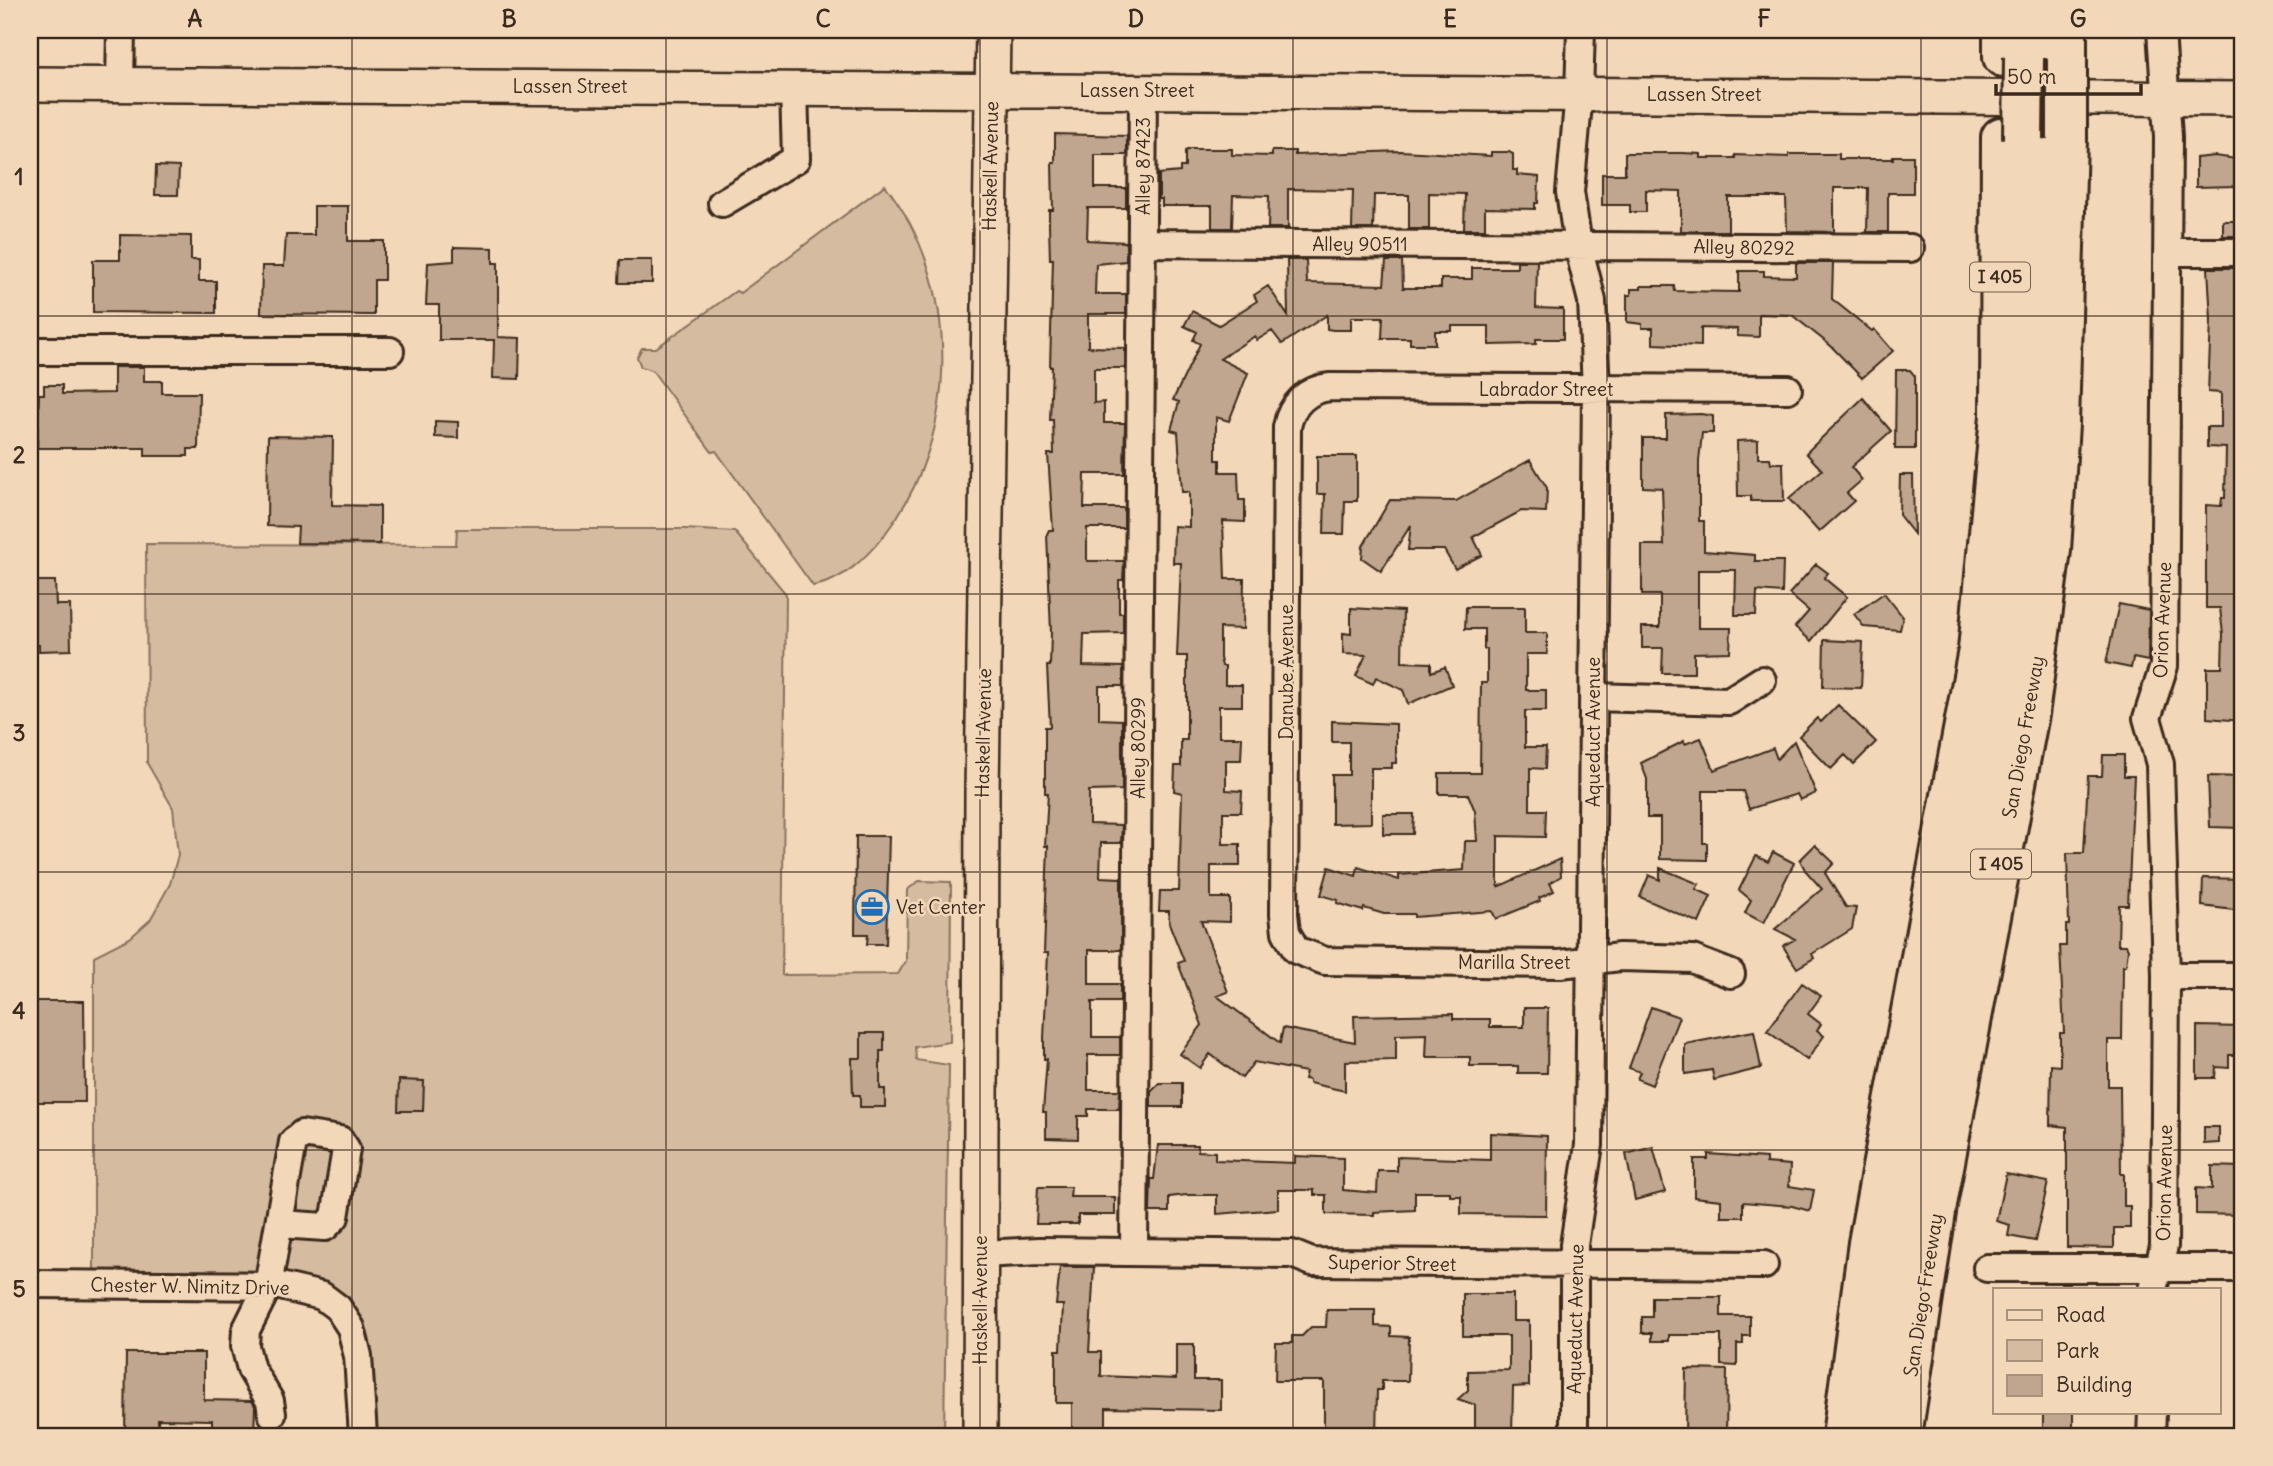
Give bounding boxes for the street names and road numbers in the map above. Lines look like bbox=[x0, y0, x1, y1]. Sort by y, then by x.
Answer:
street label: Lassen Street bbox=[513, 74, 627, 98]
street label: Lassen Street bbox=[1080, 78, 1194, 102]
street label: Lassen Street bbox=[1647, 82, 1761, 106]
street label: Haskell Avenue bbox=[977, 101, 1003, 231]
street label: Alley 87423 bbox=[1131, 117, 1155, 215]
street label: Alley 90511 bbox=[1312, 232, 1408, 256]
street label: Alley 80292 bbox=[1693, 234, 1795, 260]
road number: I 405 bbox=[1970, 262, 2030, 292]
street label: Labrador Street bbox=[1479, 377, 1613, 401]
street label: Orion Avenue bbox=[2148, 561, 2176, 679]
street label: Danube Avenue bbox=[1274, 604, 1298, 740]
street label: San Diego Freeway bbox=[1997, 654, 2049, 820]
street label: Aqueduct Avenue bbox=[1581, 657, 1605, 807]
street label: Haskell Avenue bbox=[970, 668, 996, 798]
street label: Alley 80299 bbox=[1126, 697, 1150, 799]
road number: I 405 bbox=[1971, 850, 2031, 878]
street label: Marilla Street bbox=[1458, 950, 1570, 974]
street label: Orion Avenue bbox=[2151, 1124, 2177, 1242]
street label: San Diego Freeway bbox=[1898, 1212, 1948, 1378]
street label: Haskell Avenue bbox=[968, 1235, 992, 1365]
street label: Aqueduct Avenue bbox=[1562, 1244, 1588, 1394]
street label: Superior Street bbox=[1328, 1250, 1456, 1276]
street label: Chester W. Nimitz Drive bbox=[90, 1272, 290, 1300]

